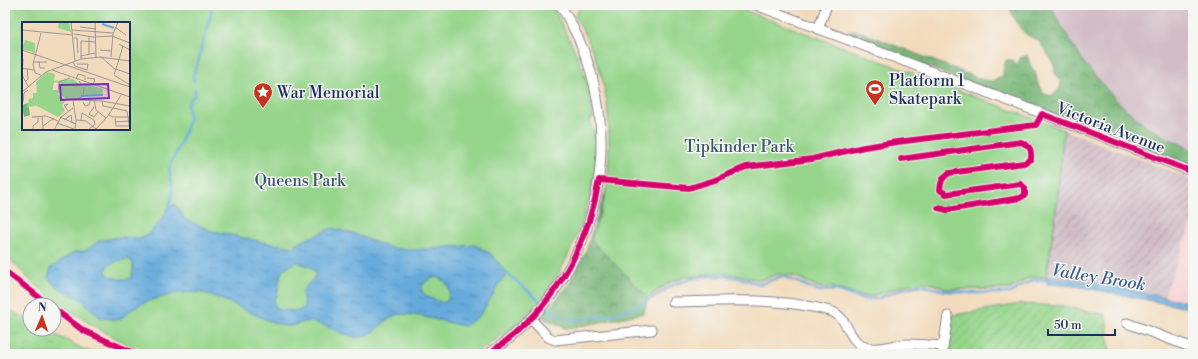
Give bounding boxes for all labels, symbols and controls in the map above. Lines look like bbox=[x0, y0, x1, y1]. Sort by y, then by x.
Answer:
inset map bbox=[22, 22, 130, 130]
place label: Platform 1 Skatepark bbox=[889, 71, 964, 109]
sports icon: Platform 1 Skatepark bbox=[864, 78, 886, 106]
place icon: War Memorial bbox=[252, 81, 274, 109]
place label: War Memorial bbox=[276, 83, 380, 103]
street label: Victoria Avenue bbox=[1052, 98, 1168, 158]
park label: Tipkinder Park bbox=[684, 137, 795, 157]
park label: Queens Park bbox=[255, 171, 347, 191]
water label: Valley Brook bbox=[1051, 260, 1147, 296]
north arrow bbox=[22, 297, 62, 337]
text: N bbox=[38, 301, 47, 315]
scale bar bbox=[1048, 311, 1115, 337]
text: 50 m bbox=[1054, 318, 1082, 333]

